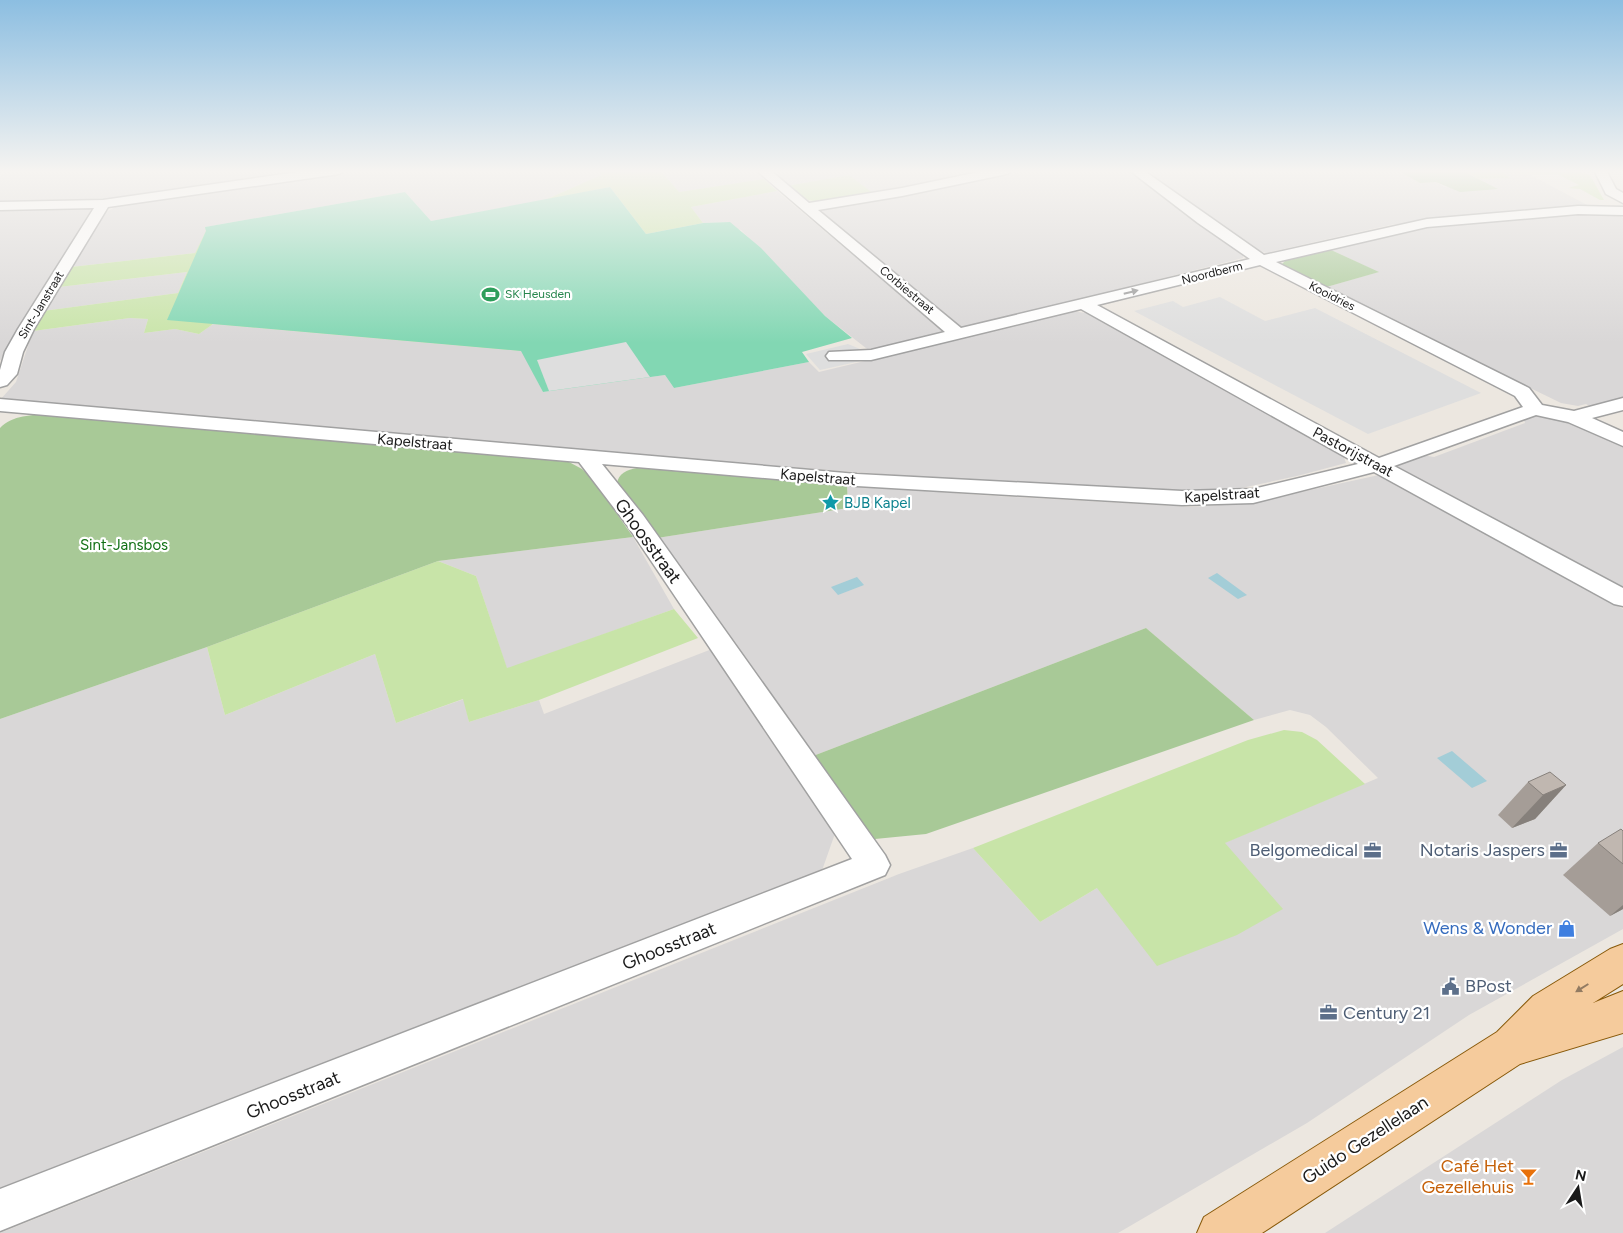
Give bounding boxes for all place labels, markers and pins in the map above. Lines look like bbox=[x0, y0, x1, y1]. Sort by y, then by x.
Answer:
sports icon: SK Heusden bbox=[481, 284, 501, 304]
place label: SK Heusden bbox=[505, 287, 571, 301]
place icon: BJB Kapel bbox=[820, 493, 840, 513]
place label: BJB Kapel bbox=[844, 494, 911, 512]
place label: Belgomedical bbox=[1249, 839, 1358, 861]
place label: Notaris Jaspers bbox=[1420, 839, 1545, 861]
office icon: Belgomedical bbox=[1362, 840, 1382, 860]
office icon: Notaris Jaspers bbox=[1549, 840, 1569, 860]
place label: Wens & Wonder bbox=[1423, 917, 1552, 939]
shop icon: Wens & Wonder bbox=[1556, 918, 1576, 938]
place label: BPost bbox=[1465, 975, 1512, 997]
public building icon: BPost bbox=[1441, 976, 1461, 996]
place label: Century 21 bbox=[1343, 1002, 1430, 1024]
office icon: Century 21 bbox=[1319, 1003, 1339, 1023]
place label: Café Het Gezellehuis bbox=[1421, 1155, 1514, 1198]
bar icon: Café Het Gezellehuis bbox=[1518, 1166, 1538, 1186]

